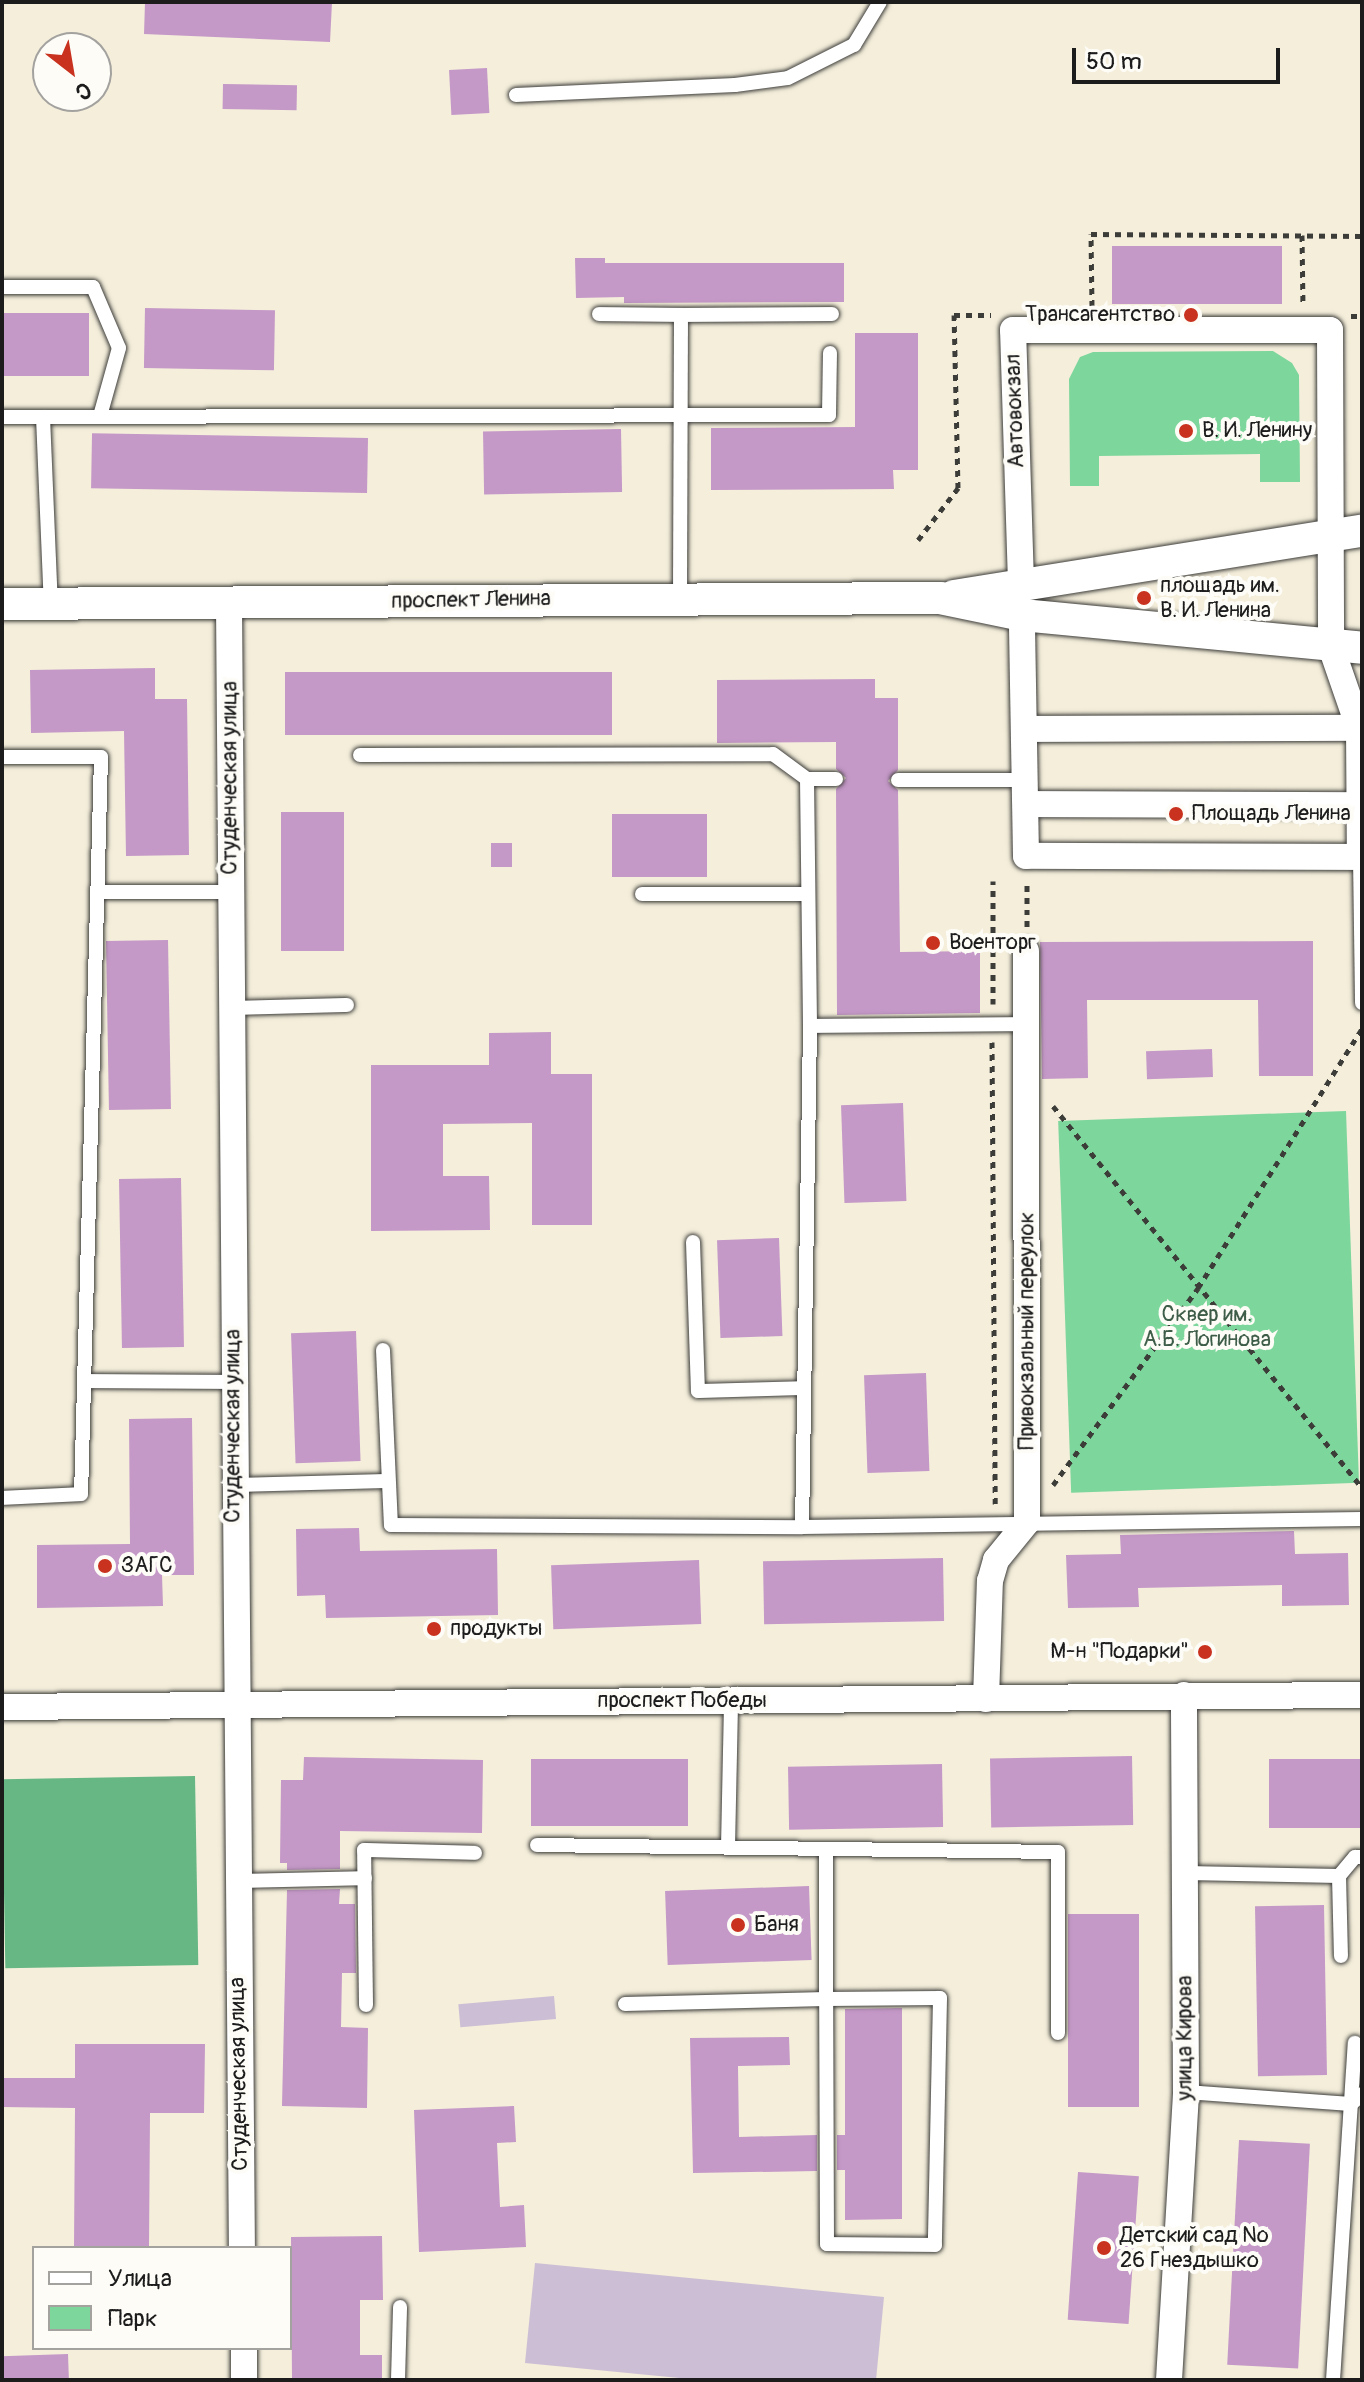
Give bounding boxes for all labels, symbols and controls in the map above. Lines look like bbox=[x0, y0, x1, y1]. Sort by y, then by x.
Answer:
north arrow bbox=[32, 32, 112, 112]
scale bar bbox=[1076, 32, 1284, 82]
text: 50 m bbox=[1086, 47, 1142, 76]
text: С bbox=[70, 75, 96, 106]
place label: Трансагентство bbox=[1025, 302, 1175, 328]
marker: Трансагентство bbox=[1182, 306, 1200, 324]
street label: Автовокзал bbox=[1000, 353, 1030, 469]
place label: В. И. Ленину bbox=[1202, 418, 1312, 444]
marker: В. И. Ленину bbox=[1177, 422, 1195, 440]
place label: площадь им. В. И. Ленина bbox=[1160, 572, 1280, 624]
street label: проспект Ленина bbox=[391, 585, 551, 615]
marker: площадь им. В. И. Ленина bbox=[1135, 589, 1153, 607]
street label: Студенческая улица bbox=[217, 681, 243, 875]
place label: Площадь Ленина bbox=[1192, 801, 1351, 827]
marker: Площадь Ленина bbox=[1167, 805, 1185, 823]
place label: Военторг bbox=[949, 930, 1036, 956]
marker: Военторг bbox=[924, 934, 942, 952]
street label: Привокзальный переулок bbox=[1014, 1212, 1040, 1450]
park label: Сквер им. А.Б. Логинова bbox=[1143, 1301, 1271, 1352]
street label: Студенческая улица bbox=[220, 1329, 246, 1523]
place label: ЗАГС bbox=[121, 1553, 173, 1579]
marker: ЗАГС bbox=[96, 1557, 114, 1575]
place label: продукты bbox=[450, 1616, 543, 1642]
marker: продукты bbox=[425, 1620, 443, 1638]
place label: М-н "Подарки" bbox=[1050, 1639, 1189, 1665]
marker: М-н "Подарки" bbox=[1196, 1643, 1214, 1661]
street label: проспект Победы bbox=[597, 1688, 767, 1714]
place label: Баня bbox=[754, 1912, 799, 1938]
marker: Баня bbox=[729, 1916, 747, 1934]
street label: улица Кирова bbox=[1172, 1975, 1198, 2101]
street label: Студенческая улица bbox=[224, 1977, 254, 2171]
place label: Детский сад № 26 Гнездышко bbox=[1120, 2222, 1269, 2274]
marker: Детский сад № 26 Гнездышко bbox=[1095, 2239, 1113, 2257]
legend bbox=[32, 2246, 292, 2350]
text: Улица bbox=[108, 2264, 172, 2293]
text: Парк bbox=[108, 2304, 157, 2333]

